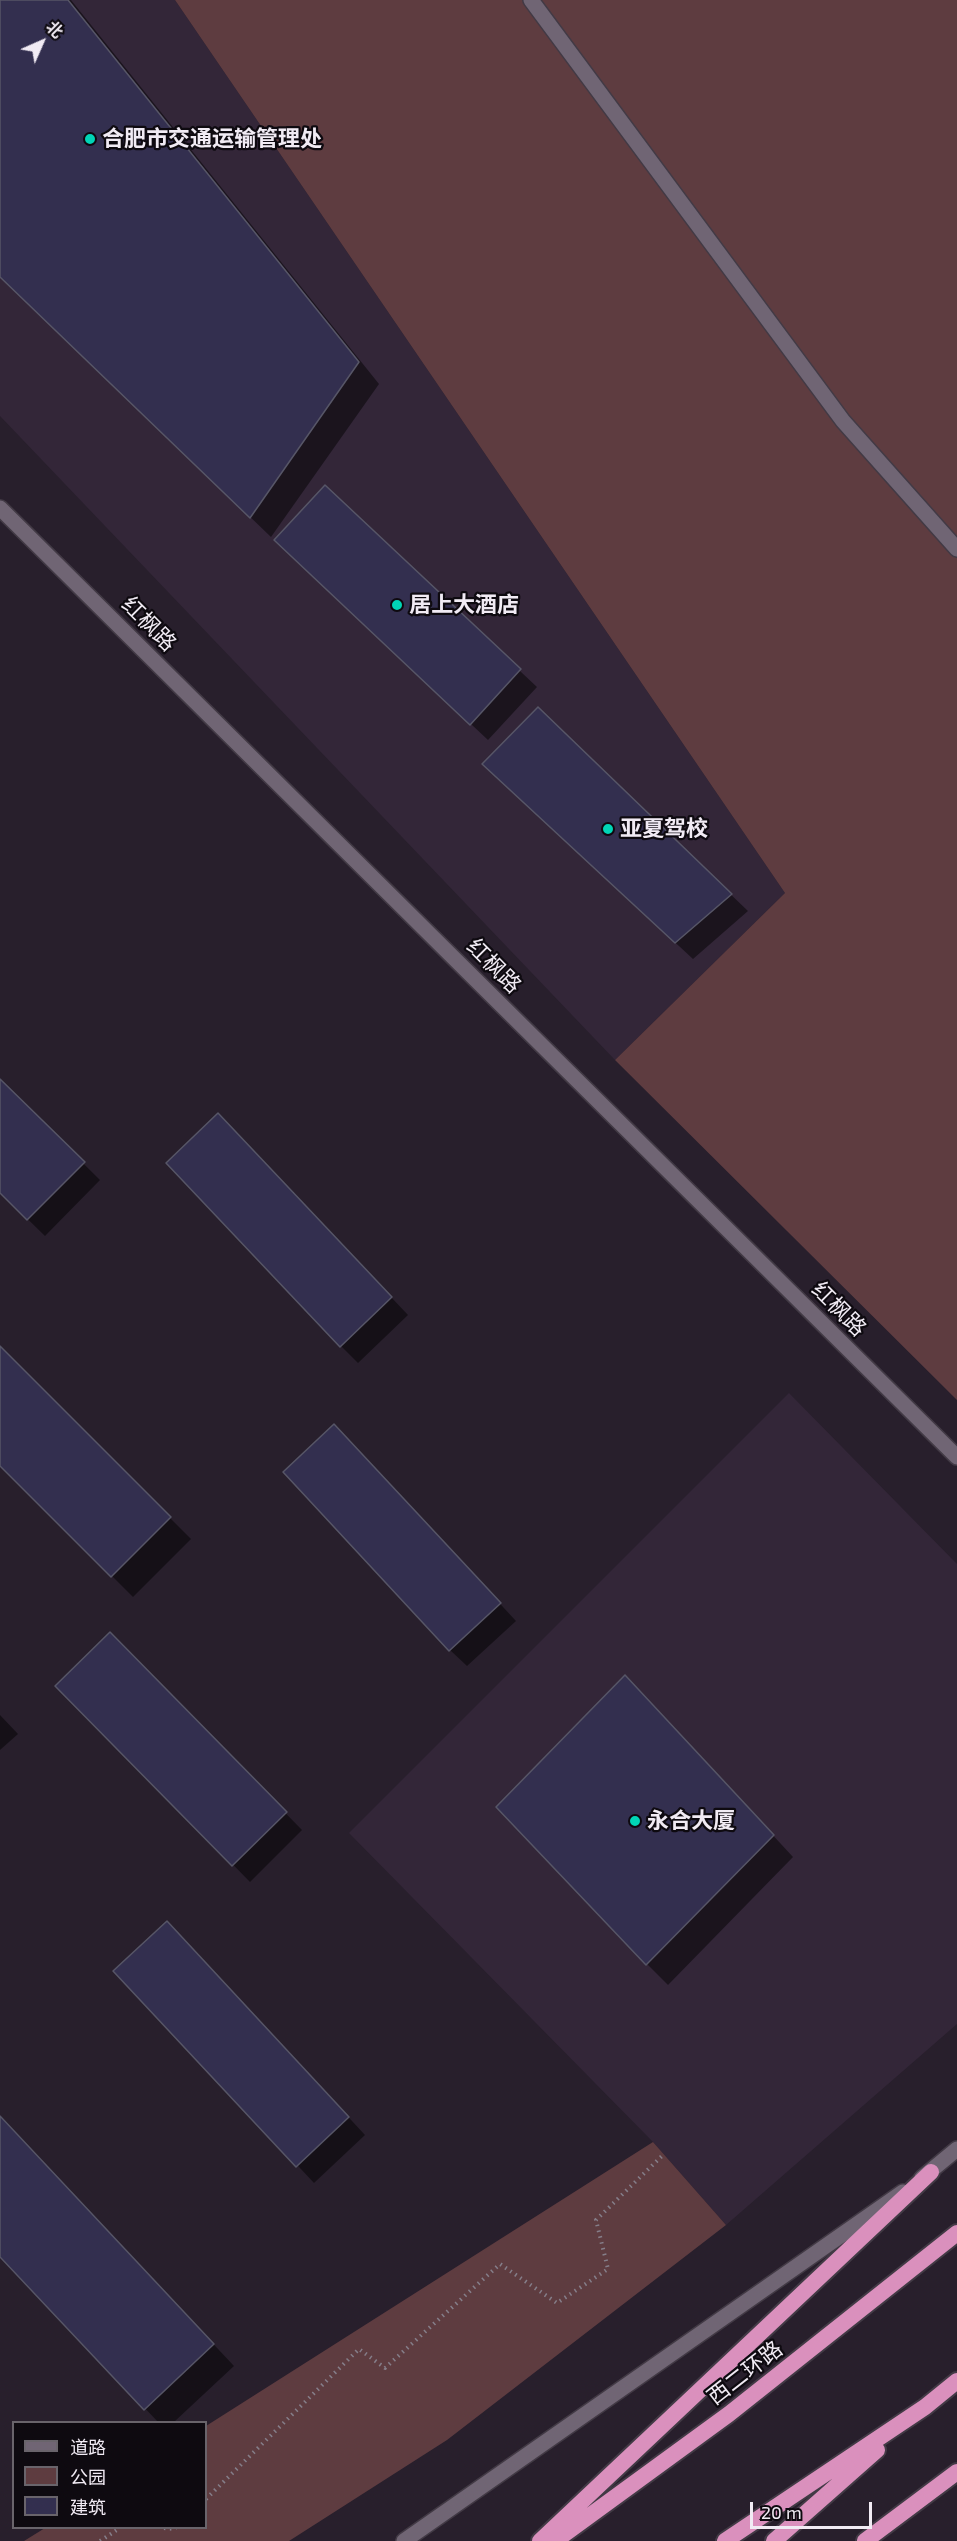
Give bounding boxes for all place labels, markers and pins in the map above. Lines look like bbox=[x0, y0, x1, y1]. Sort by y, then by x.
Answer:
place label: 合肥市交通运输管理处 bbox=[102, 126, 322, 152]
marker: 合肥市交通运输管理处 bbox=[83, 132, 97, 146]
place label: 居上大酒店 bbox=[409, 592, 519, 618]
marker: 居上大酒店 bbox=[390, 598, 404, 612]
place label: 亚夏驾校 bbox=[620, 816, 708, 842]
marker: 亚夏驾校 bbox=[601, 822, 615, 836]
place label: 永合大厦 bbox=[647, 1808, 735, 1834]
marker: 永合大厦 bbox=[628, 1814, 642, 1828]

